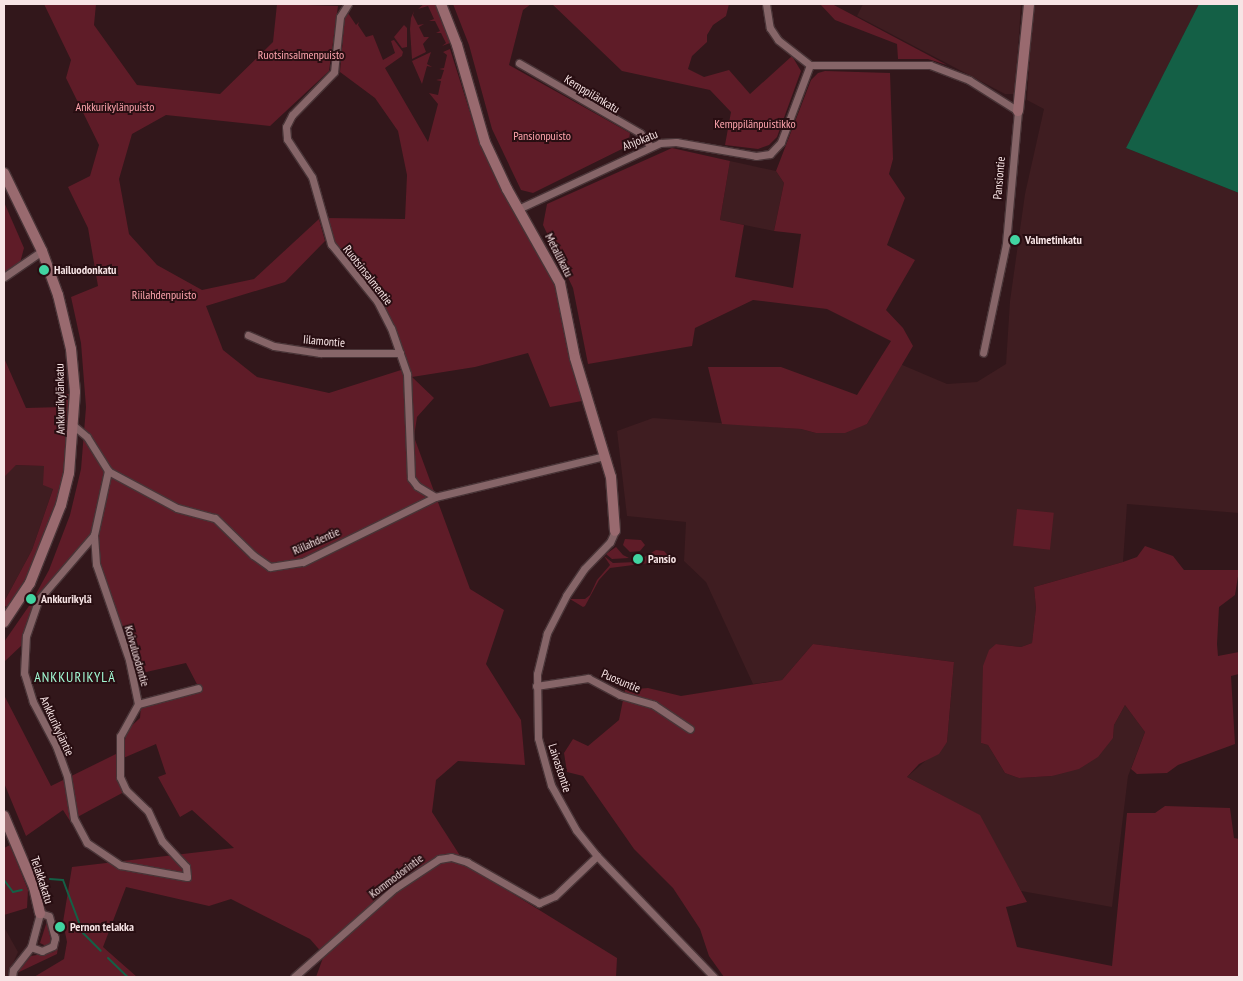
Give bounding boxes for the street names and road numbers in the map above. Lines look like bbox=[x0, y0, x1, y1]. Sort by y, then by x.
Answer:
street label: Kemppilänkatu bbox=[562, 72, 622, 116]
street label: Ahjokatu bbox=[620, 126, 660, 154]
street label: Pansiontie bbox=[990, 156, 1008, 200]
street label: Metallikatu bbox=[542, 231, 576, 279]
street label: Ruotsinsalmentie bbox=[340, 242, 396, 308]
street label: Iilamontie bbox=[302, 332, 346, 350]
street label: Ankkurikylänkatu bbox=[52, 363, 68, 435]
street label: Riilahdentie bbox=[290, 524, 342, 558]
street label: Koivuluodontie bbox=[121, 624, 153, 688]
street label: Puosuntie bbox=[599, 666, 643, 696]
street label: Ankkurikyläntie bbox=[37, 694, 77, 758]
street label: Laivastontie bbox=[545, 742, 575, 794]
street label: Kommodorintie bbox=[366, 851, 426, 901]
street label: Telakkakatu bbox=[28, 855, 56, 905]

